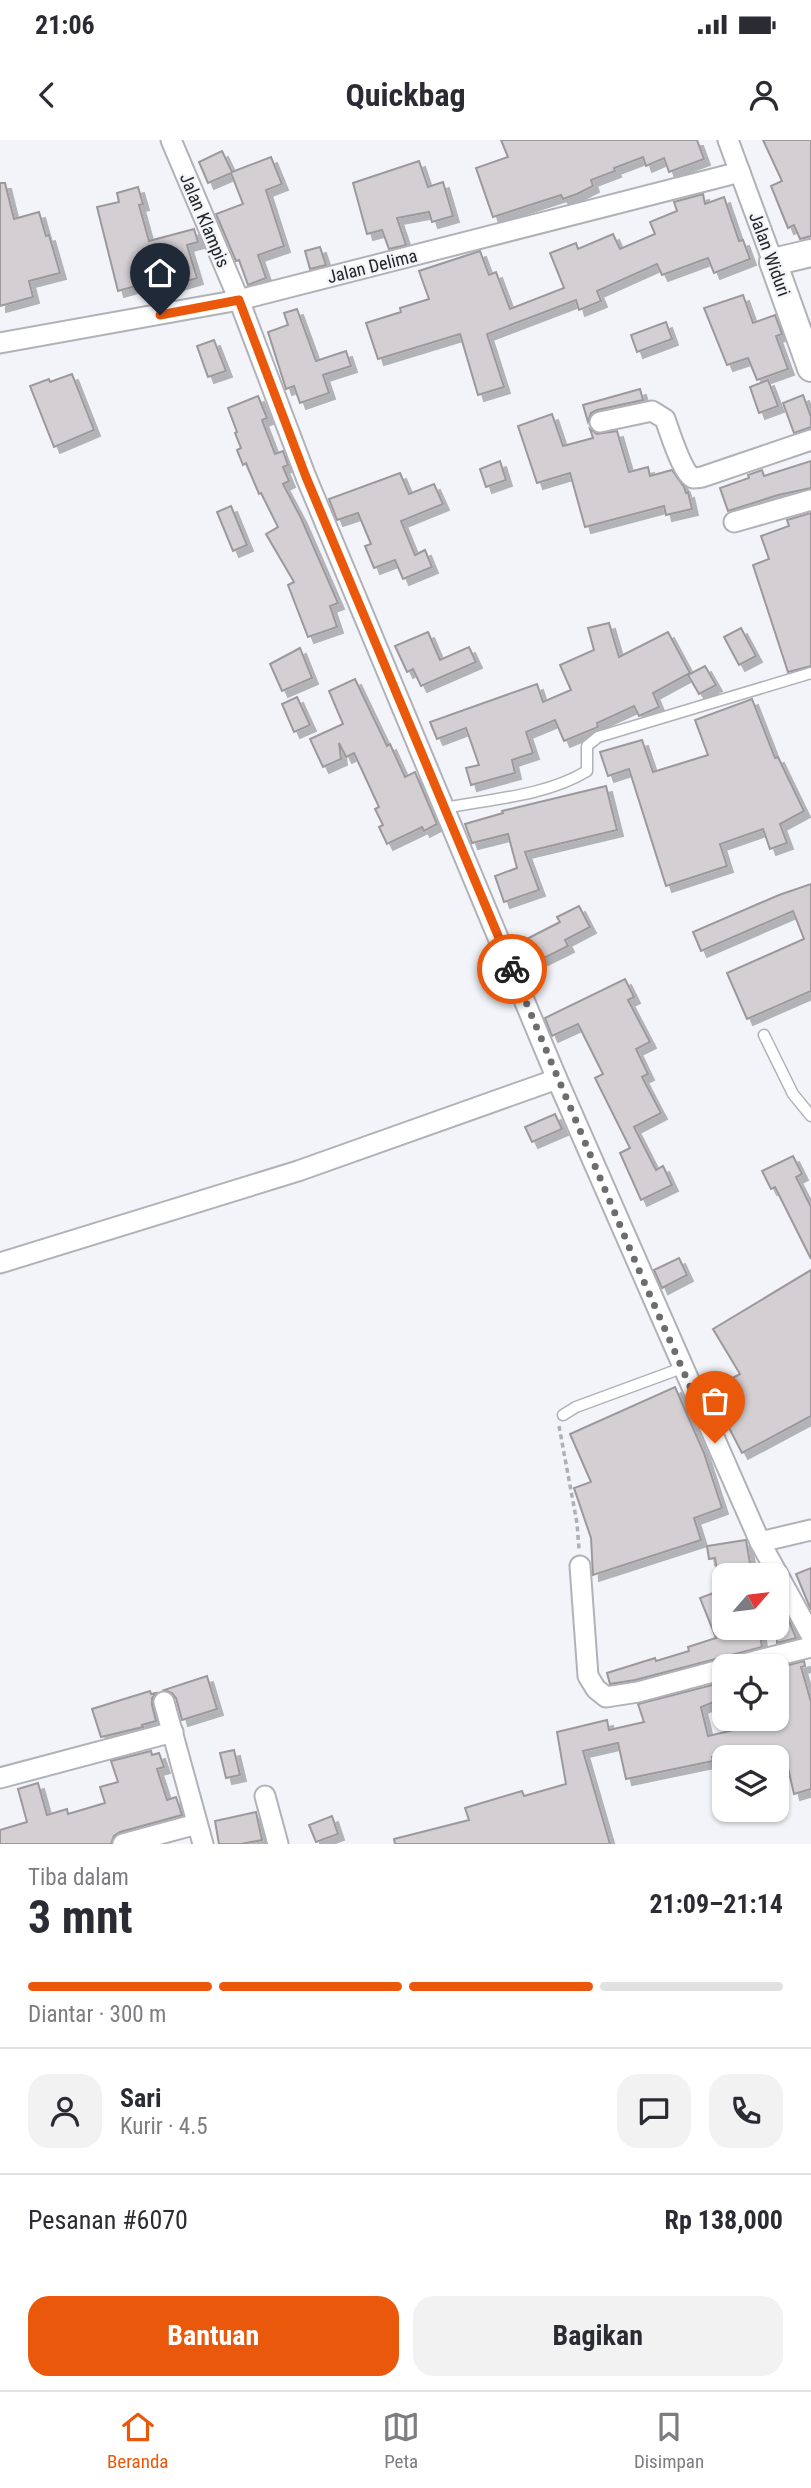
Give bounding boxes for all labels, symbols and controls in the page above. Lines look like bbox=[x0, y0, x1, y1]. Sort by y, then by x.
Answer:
text: 21:06 bbox=[35, 10, 95, 40]
icon: back bbox=[28, 76, 66, 114]
text: Quickbag bbox=[345, 76, 466, 114]
icon: person bbox=[745, 76, 783, 114]
street label: Jalan Klampis bbox=[176, 170, 234, 270]
street label: Jalan Widuri bbox=[745, 209, 795, 299]
pin bbox=[130, 243, 190, 315]
street label: Jalan Delima bbox=[325, 245, 419, 287]
icon: home bbox=[141, 254, 179, 292]
courier bbox=[477, 934, 547, 1004]
icon: bike bbox=[493, 950, 531, 988]
pin bbox=[685, 1371, 745, 1443]
icon: bag bbox=[696, 1382, 734, 1420]
north arrow bbox=[712, 1563, 789, 1640]
map controls bbox=[712, 1563, 789, 1822]
button: locate bbox=[712, 1654, 789, 1731]
button: layers bbox=[712, 1745, 789, 1822]
text: Tiba dalam bbox=[28, 1864, 129, 1891]
text: 21:09–21:14 bbox=[649, 1889, 783, 1919]
text: 3 mnt bbox=[28, 1890, 133, 1944]
text: Diantar · 300 m bbox=[28, 2001, 166, 2028]
button: person bbox=[28, 2074, 102, 2148]
button: chat bbox=[617, 2074, 691, 2148]
button: phone bbox=[709, 2074, 783, 2148]
text: Sari bbox=[120, 2083, 161, 2113]
text: Kurir · 4.5 bbox=[120, 2113, 208, 2140]
text: Pesanan #6070 bbox=[28, 2205, 188, 2235]
text: Rp 138,000 bbox=[665, 2205, 783, 2235]
button: Bantuan bbox=[28, 2296, 399, 2376]
button: Bagikan bbox=[413, 2296, 783, 2376]
tab: Beranda bbox=[107, 2408, 168, 2473]
tab: Peta bbox=[382, 2408, 420, 2473]
tab: Disimpan bbox=[634, 2408, 704, 2473]

